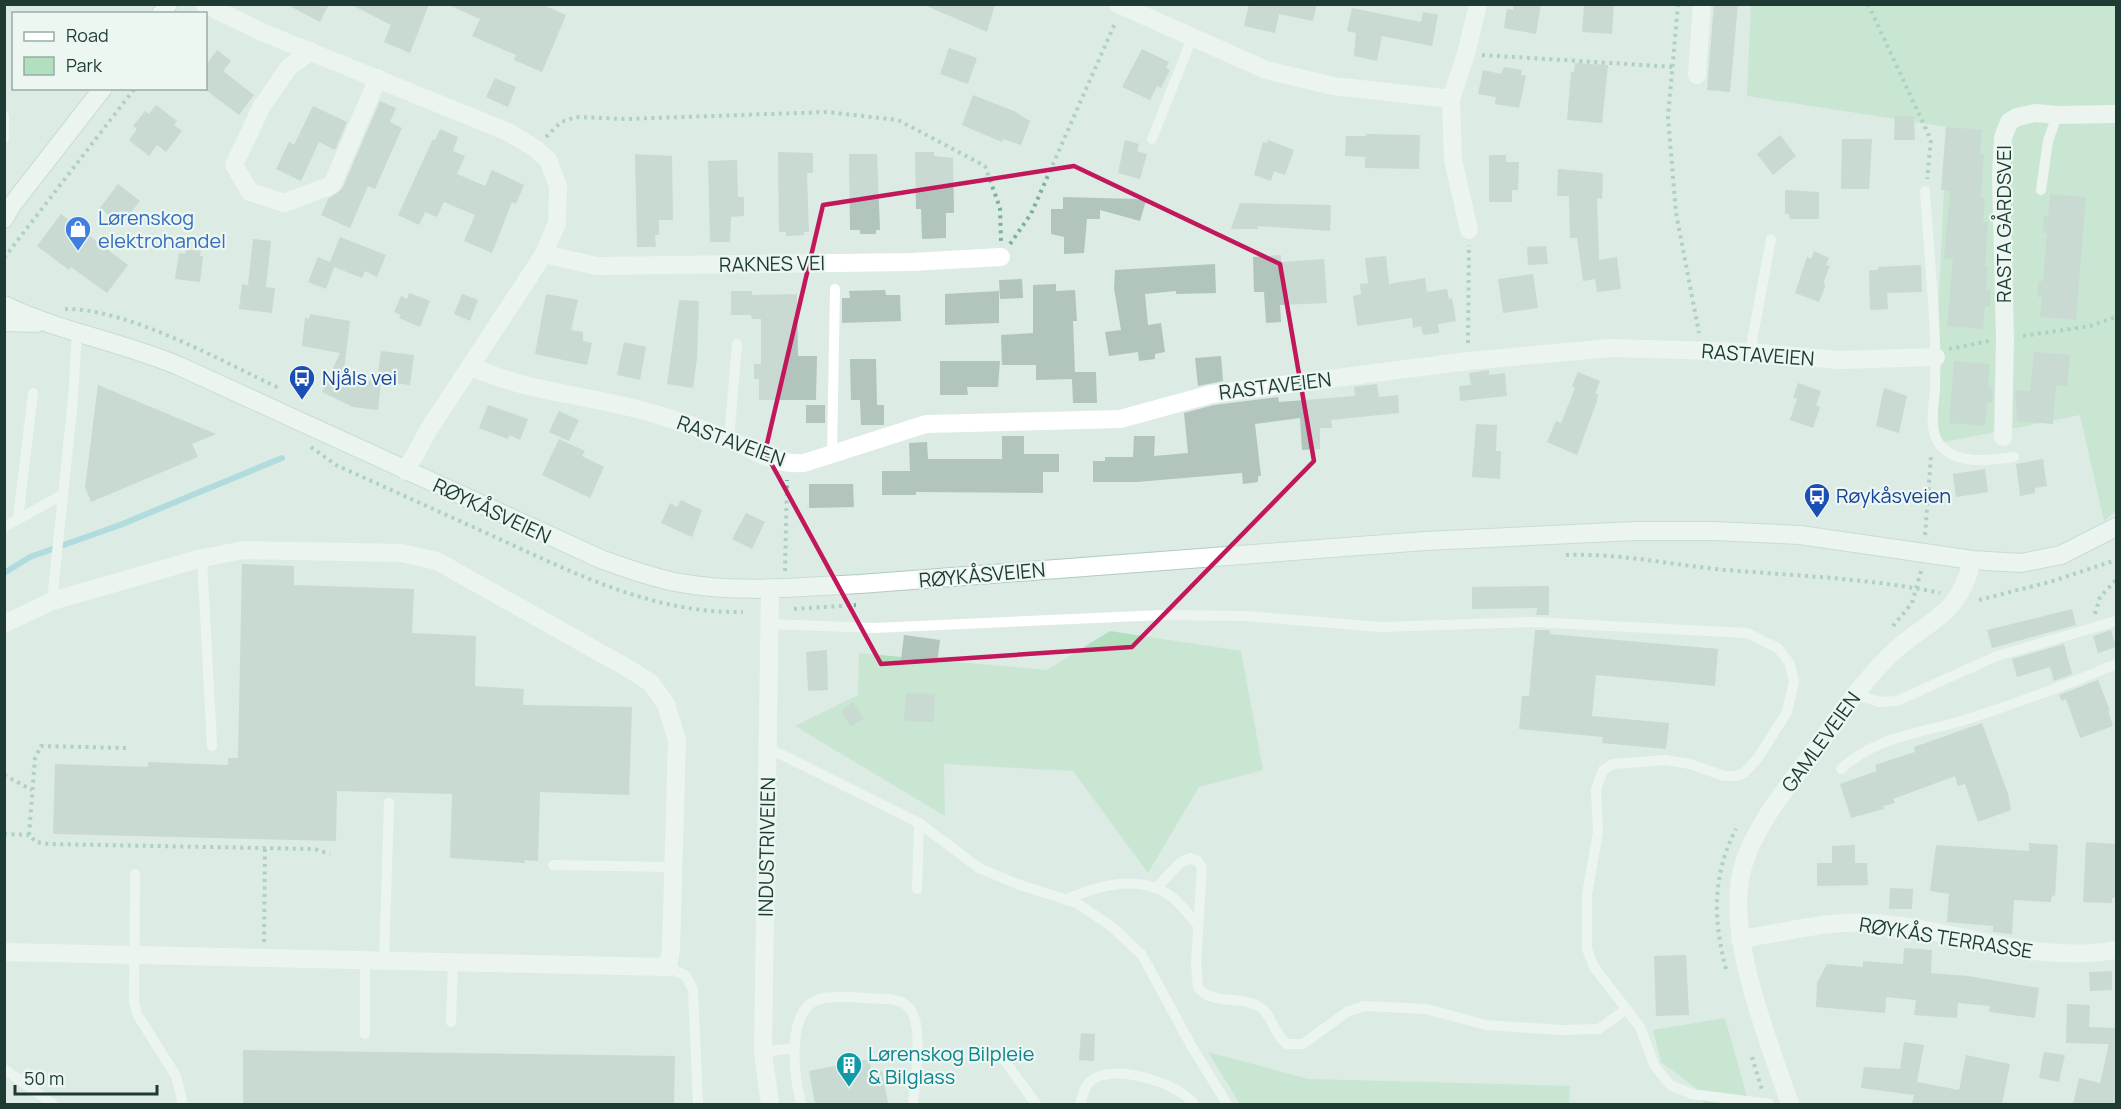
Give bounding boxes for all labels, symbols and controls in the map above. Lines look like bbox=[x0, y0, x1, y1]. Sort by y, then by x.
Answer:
legend bbox=[12, 12, 207, 90]
text: Road bbox=[66, 23, 109, 47]
text: Park bbox=[66, 53, 103, 77]
street label: RASTA GÅRDSVEI bbox=[1990, 145, 2017, 303]
place label: Lørenskog elektrohandel bbox=[98, 204, 226, 254]
shop icon: Lørenskog elektrohandel bbox=[63, 214, 93, 252]
street label: RAKNES VEI bbox=[719, 249, 825, 278]
street label: RASTAVEIEN bbox=[1701, 337, 1815, 372]
bus stop icon: Njåls vei bbox=[287, 363, 317, 401]
place label: Njåls vei bbox=[322, 364, 397, 391]
street label: RASTAVEIEN bbox=[1217, 365, 1333, 406]
street label: RASTAVEIEN bbox=[673, 408, 789, 473]
street label: RØYKÅSVEIEN bbox=[429, 471, 555, 550]
bus stop icon: Røykåsveien bbox=[1802, 481, 1832, 519]
place label: Røykåsveien bbox=[1836, 482, 1951, 509]
street label: RØYKÅSVEIEN bbox=[918, 556, 1046, 593]
street label: GAMLEVEIEN bbox=[1775, 686, 1866, 797]
street label: INDUSTRIVEIEN bbox=[752, 777, 781, 917]
street label: RØYKÅS TERRASSE bbox=[1857, 910, 2035, 965]
place label: Lørenskog Bilpleie & Bilglass bbox=[868, 1040, 1034, 1090]
building icon: Lørenskog Bilpleie & Bilglass bbox=[834, 1050, 864, 1088]
scale bar bbox=[15, 1058, 158, 1096]
text: 50 m bbox=[24, 1066, 64, 1090]

